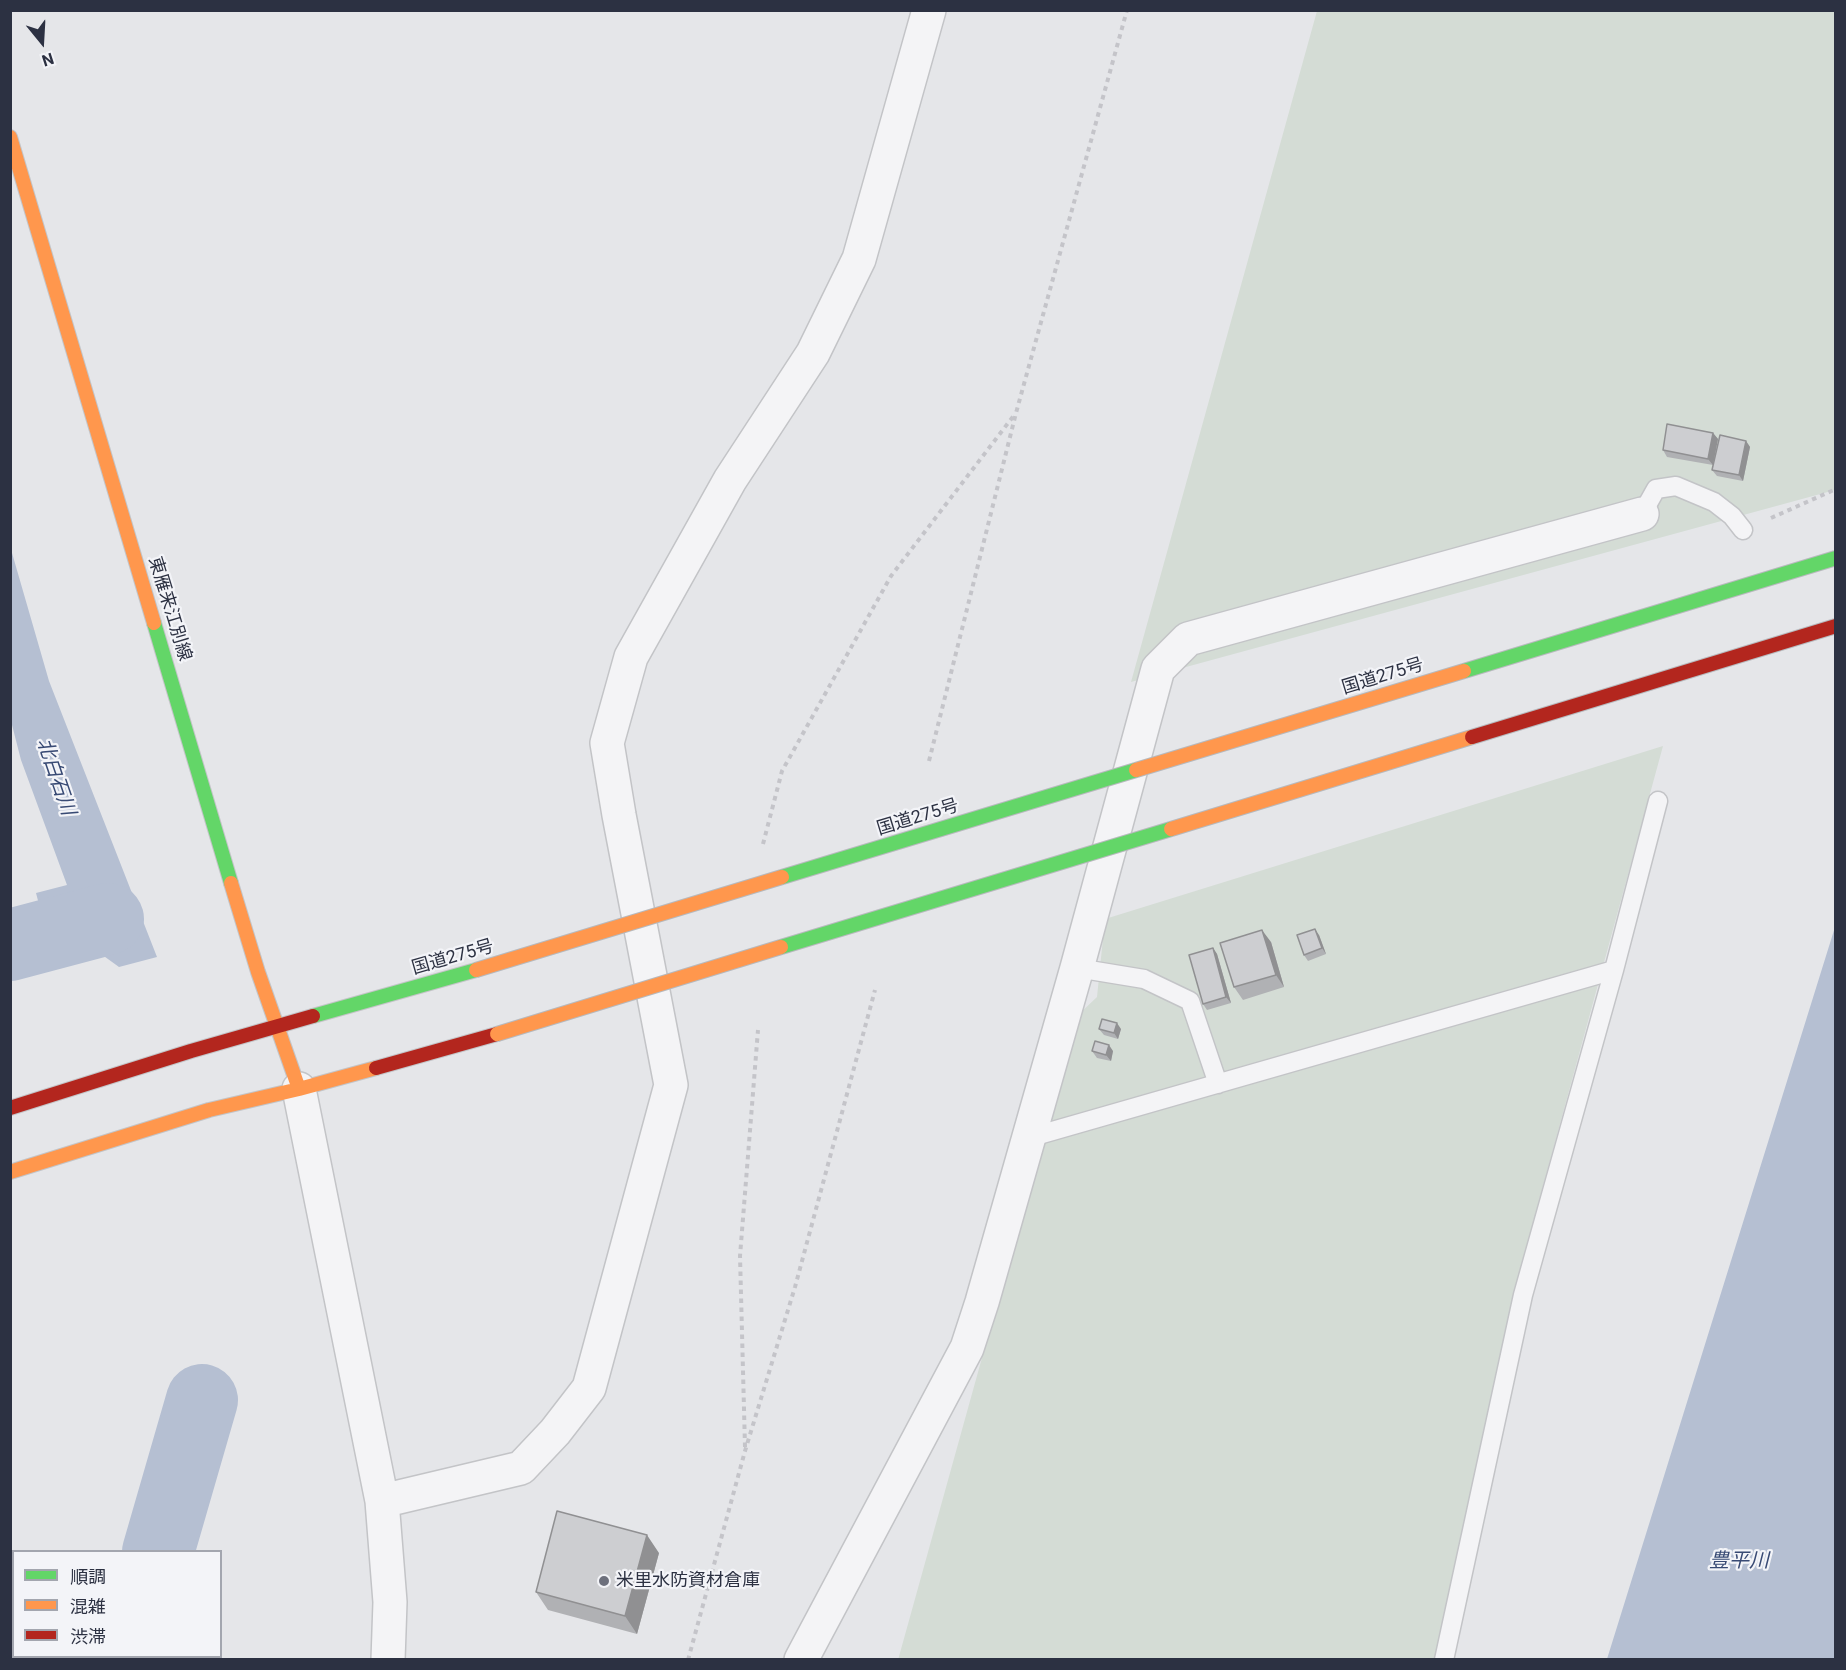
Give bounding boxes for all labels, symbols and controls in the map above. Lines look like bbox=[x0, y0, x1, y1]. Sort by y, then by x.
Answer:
north arrow bbox=[12, 12, 72, 72]
text: N bbox=[39, 49, 56, 70]
street label: 東雁来江別線 bbox=[143, 554, 195, 664]
street label: 国道275号 bbox=[1340, 654, 1426, 700]
water label: 北白石川 bbox=[31, 735, 79, 819]
street label: 国道275号 bbox=[875, 795, 961, 841]
street label: 国道275号 bbox=[409, 936, 497, 980]
legend bbox=[12, 1550, 222, 1658]
water label: 豊平川 bbox=[1709, 1550, 1769, 1574]
text: 順調 bbox=[70, 1566, 106, 1587]
place label: 米里水防資材倉庫 bbox=[616, 1570, 760, 1592]
marker: 米里水防資材倉庫 bbox=[597, 1574, 611, 1588]
text: 混雑 bbox=[70, 1596, 106, 1617]
text: 渋滞 bbox=[70, 1626, 106, 1647]

